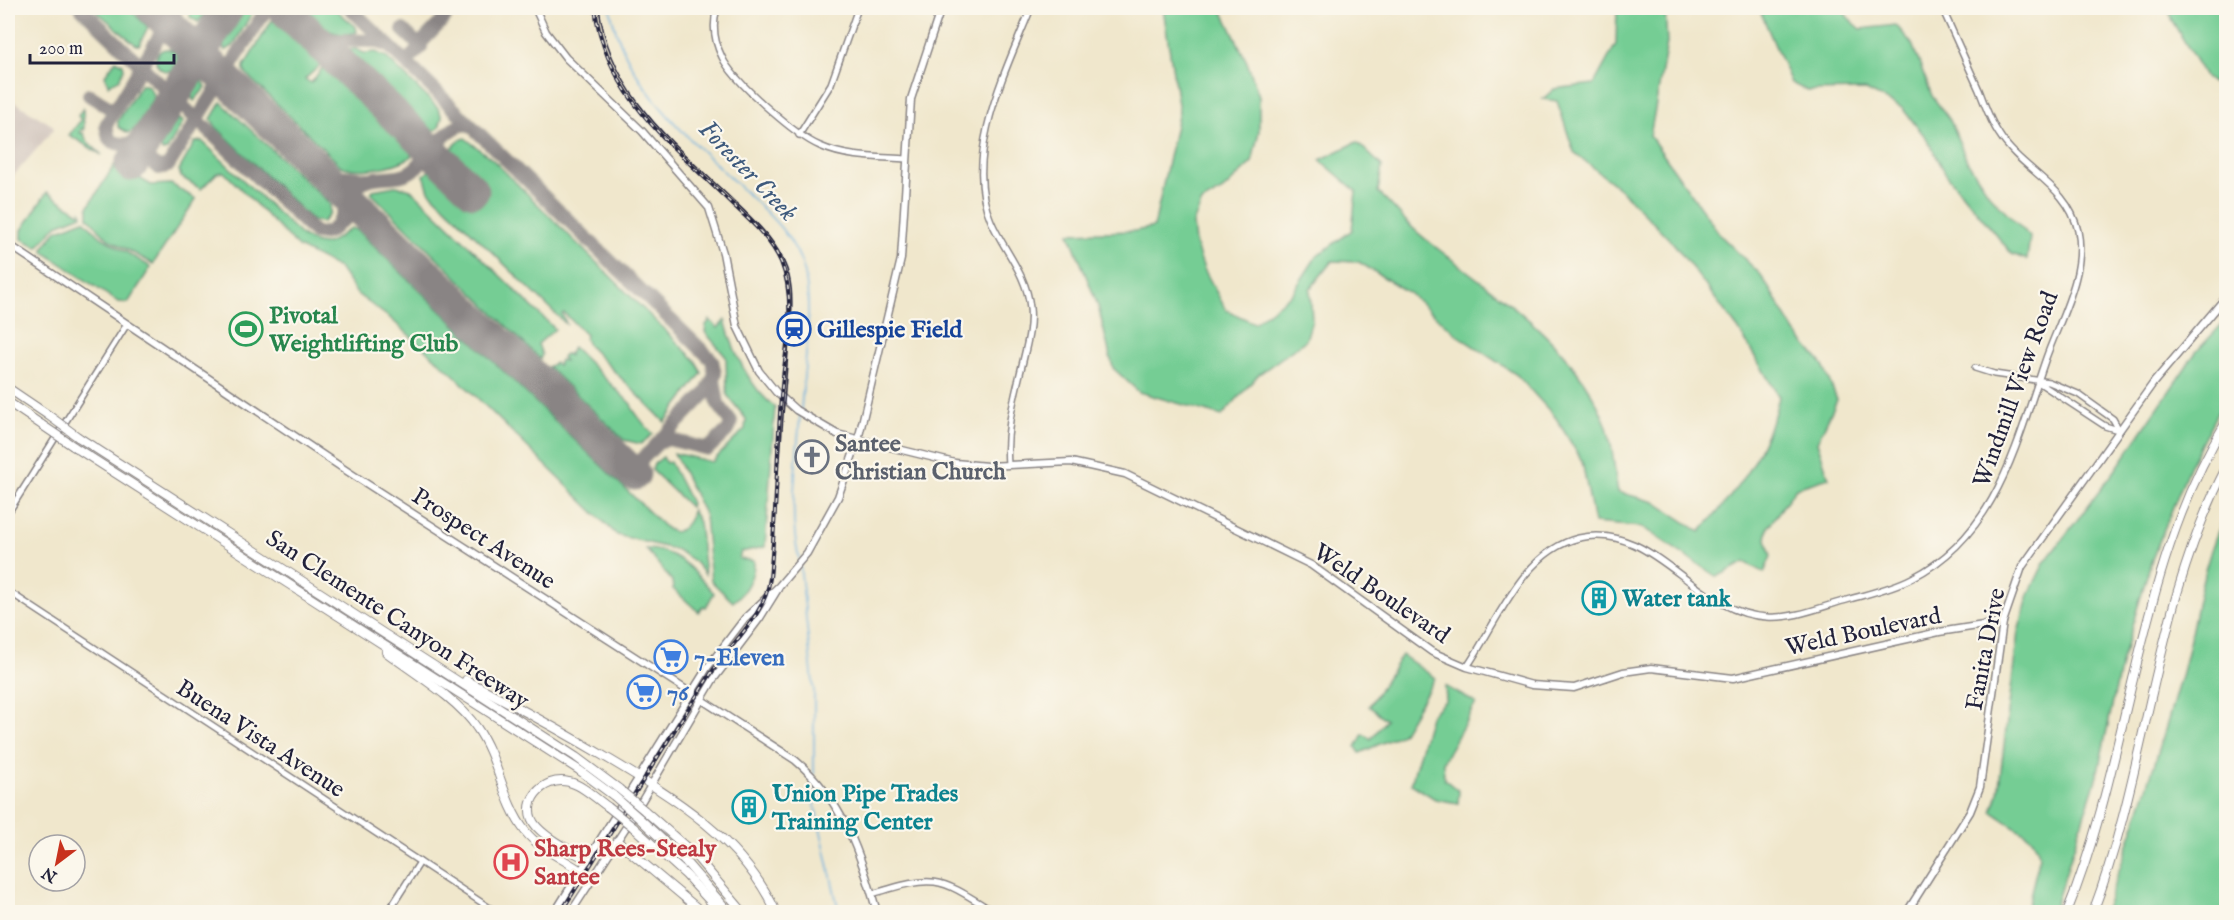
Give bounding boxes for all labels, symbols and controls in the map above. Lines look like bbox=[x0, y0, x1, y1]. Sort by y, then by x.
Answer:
scale bar bbox=[30, 27, 174, 65]
text: 200 m bbox=[39, 38, 83, 61]
water label: Forester Creek bbox=[691, 113, 805, 229]
street label: Windmill View Road bbox=[1967, 287, 2066, 492]
place label: Pivotal Weightlifting Club bbox=[268, 301, 459, 360]
sports icon: Pivotal Weightlifting Club bbox=[228, 311, 264, 347]
station icon: Gillespie Field bbox=[776, 311, 812, 347]
place label: Gillespie Field bbox=[817, 315, 964, 346]
place label: Santee Christian Church bbox=[835, 429, 1006, 488]
church icon: Santee Christian Church bbox=[794, 439, 830, 475]
street label: Prospect Avenue bbox=[405, 481, 561, 597]
street label: San Clemente Canyon Freeway bbox=[260, 523, 535, 717]
street label: Weld Boulevard bbox=[1307, 537, 1456, 651]
building icon: Water tank bbox=[1581, 580, 1617, 616]
place label: Water tank bbox=[1621, 584, 1732, 615]
street label: Fanita Drive bbox=[1959, 585, 2014, 713]
street label: Weld Boulevard bbox=[1783, 601, 1944, 664]
supermarket icon: 7-Eleven bbox=[653, 639, 689, 675]
place label: 7-Eleven bbox=[694, 643, 785, 674]
street label: Buena Vista Avenue bbox=[170, 673, 351, 805]
supermarket icon: 76 bbox=[626, 674, 662, 710]
place label: 76 bbox=[667, 678, 689, 709]
place label: Union Pipe Trades Training Center bbox=[771, 779, 959, 838]
building icon: Union Pipe Trades Training Center bbox=[731, 789, 767, 825]
north arrow bbox=[27, 833, 87, 893]
place label: Sharp Rees-Stealy Santee bbox=[534, 834, 717, 893]
hospital icon: Sharp Rees-Stealy Santee bbox=[493, 844, 529, 880]
text: N bbox=[39, 862, 62, 887]

